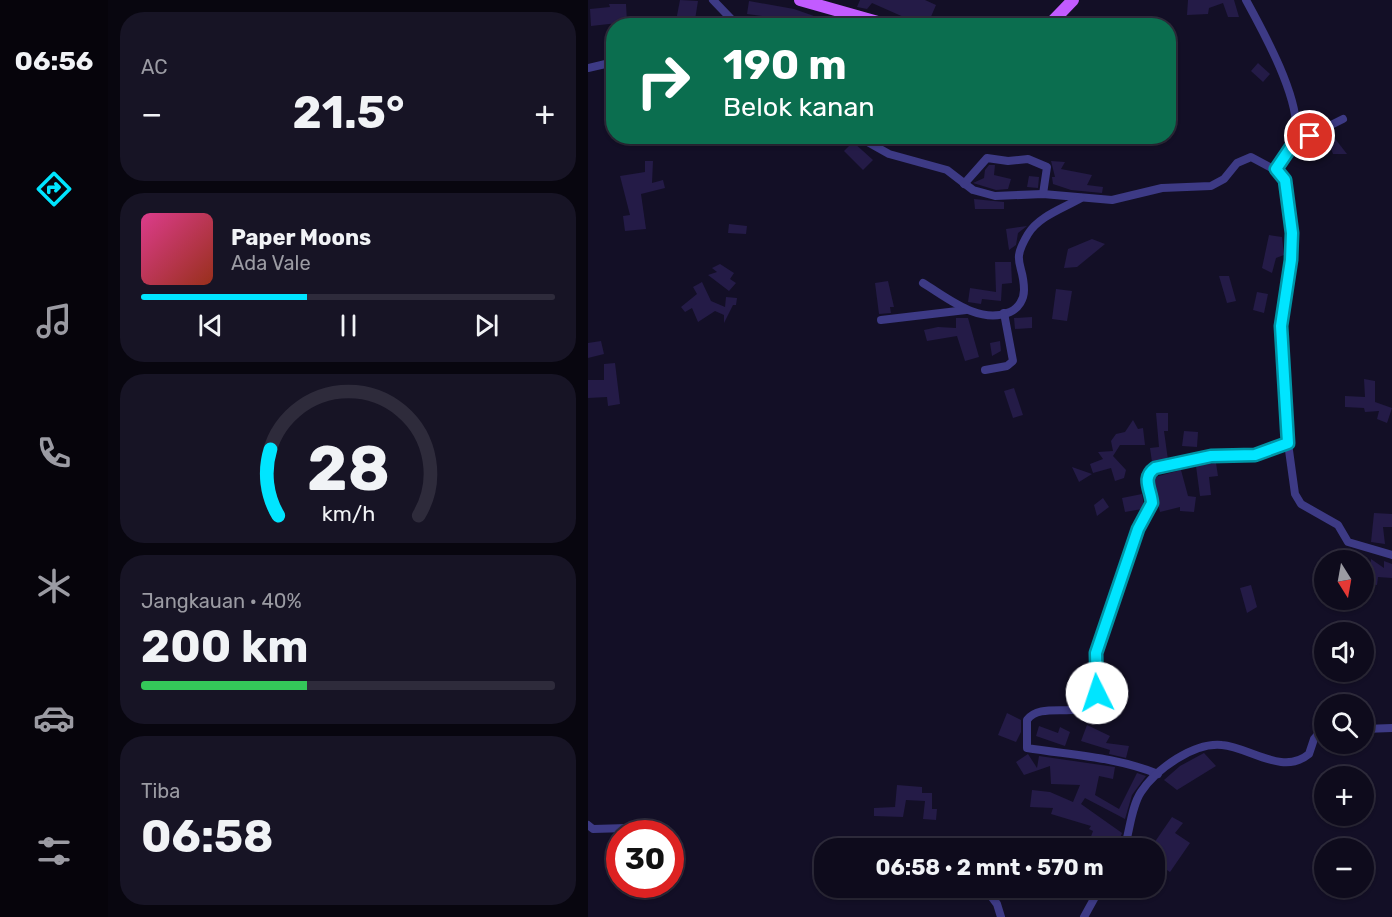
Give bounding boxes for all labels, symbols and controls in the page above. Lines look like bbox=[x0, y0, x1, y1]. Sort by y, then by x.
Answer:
text: 190 m bbox=[723, 40, 847, 90]
icon: right bbox=[624, 42, 702, 120]
text: 06:56 bbox=[15, 45, 93, 77]
text: AC bbox=[141, 55, 167, 79]
text: 21.5° bbox=[292, 86, 404, 139]
text: Belok kanan bbox=[723, 91, 875, 123]
text: − bbox=[141, 94, 162, 133]
text: + bbox=[534, 94, 555, 133]
pin bbox=[1284, 110, 1335, 161]
icon: arrive bbox=[1293, 119, 1326, 152]
icon: directions bbox=[33, 168, 75, 210]
text: Paper Moons bbox=[231, 224, 371, 251]
text: Ada Vale bbox=[231, 251, 311, 275]
icon: music bbox=[33, 300, 75, 342]
icon: previous bbox=[194, 309, 227, 342]
icon: pause bbox=[332, 309, 365, 342]
icon: next bbox=[470, 309, 503, 342]
icon: phone bbox=[33, 432, 75, 474]
text: 28 bbox=[307, 432, 389, 506]
text: km/h bbox=[321, 501, 375, 526]
north arrow bbox=[1314, 550, 1374, 610]
map controls bbox=[1314, 550, 1374, 898]
icon: climate bbox=[33, 565, 75, 607]
text: Jangkauan · 40% bbox=[141, 589, 302, 613]
text: 200 km bbox=[141, 620, 309, 673]
button: sound bbox=[1314, 622, 1374, 682]
position arrow bbox=[1065, 661, 1129, 725]
button: search bbox=[1314, 694, 1374, 754]
icon: car bbox=[33, 697, 75, 739]
button: + bbox=[1314, 766, 1374, 826]
text: Tiba bbox=[141, 779, 180, 803]
text: 06:58 bbox=[141, 810, 274, 863]
speed limit sign: 30 bbox=[606, 820, 684, 898]
icon: filters bbox=[33, 830, 75, 872]
button: − bbox=[1314, 838, 1374, 898]
text: 06:58 · 2 mnt · 570 m bbox=[875, 854, 1104, 881]

